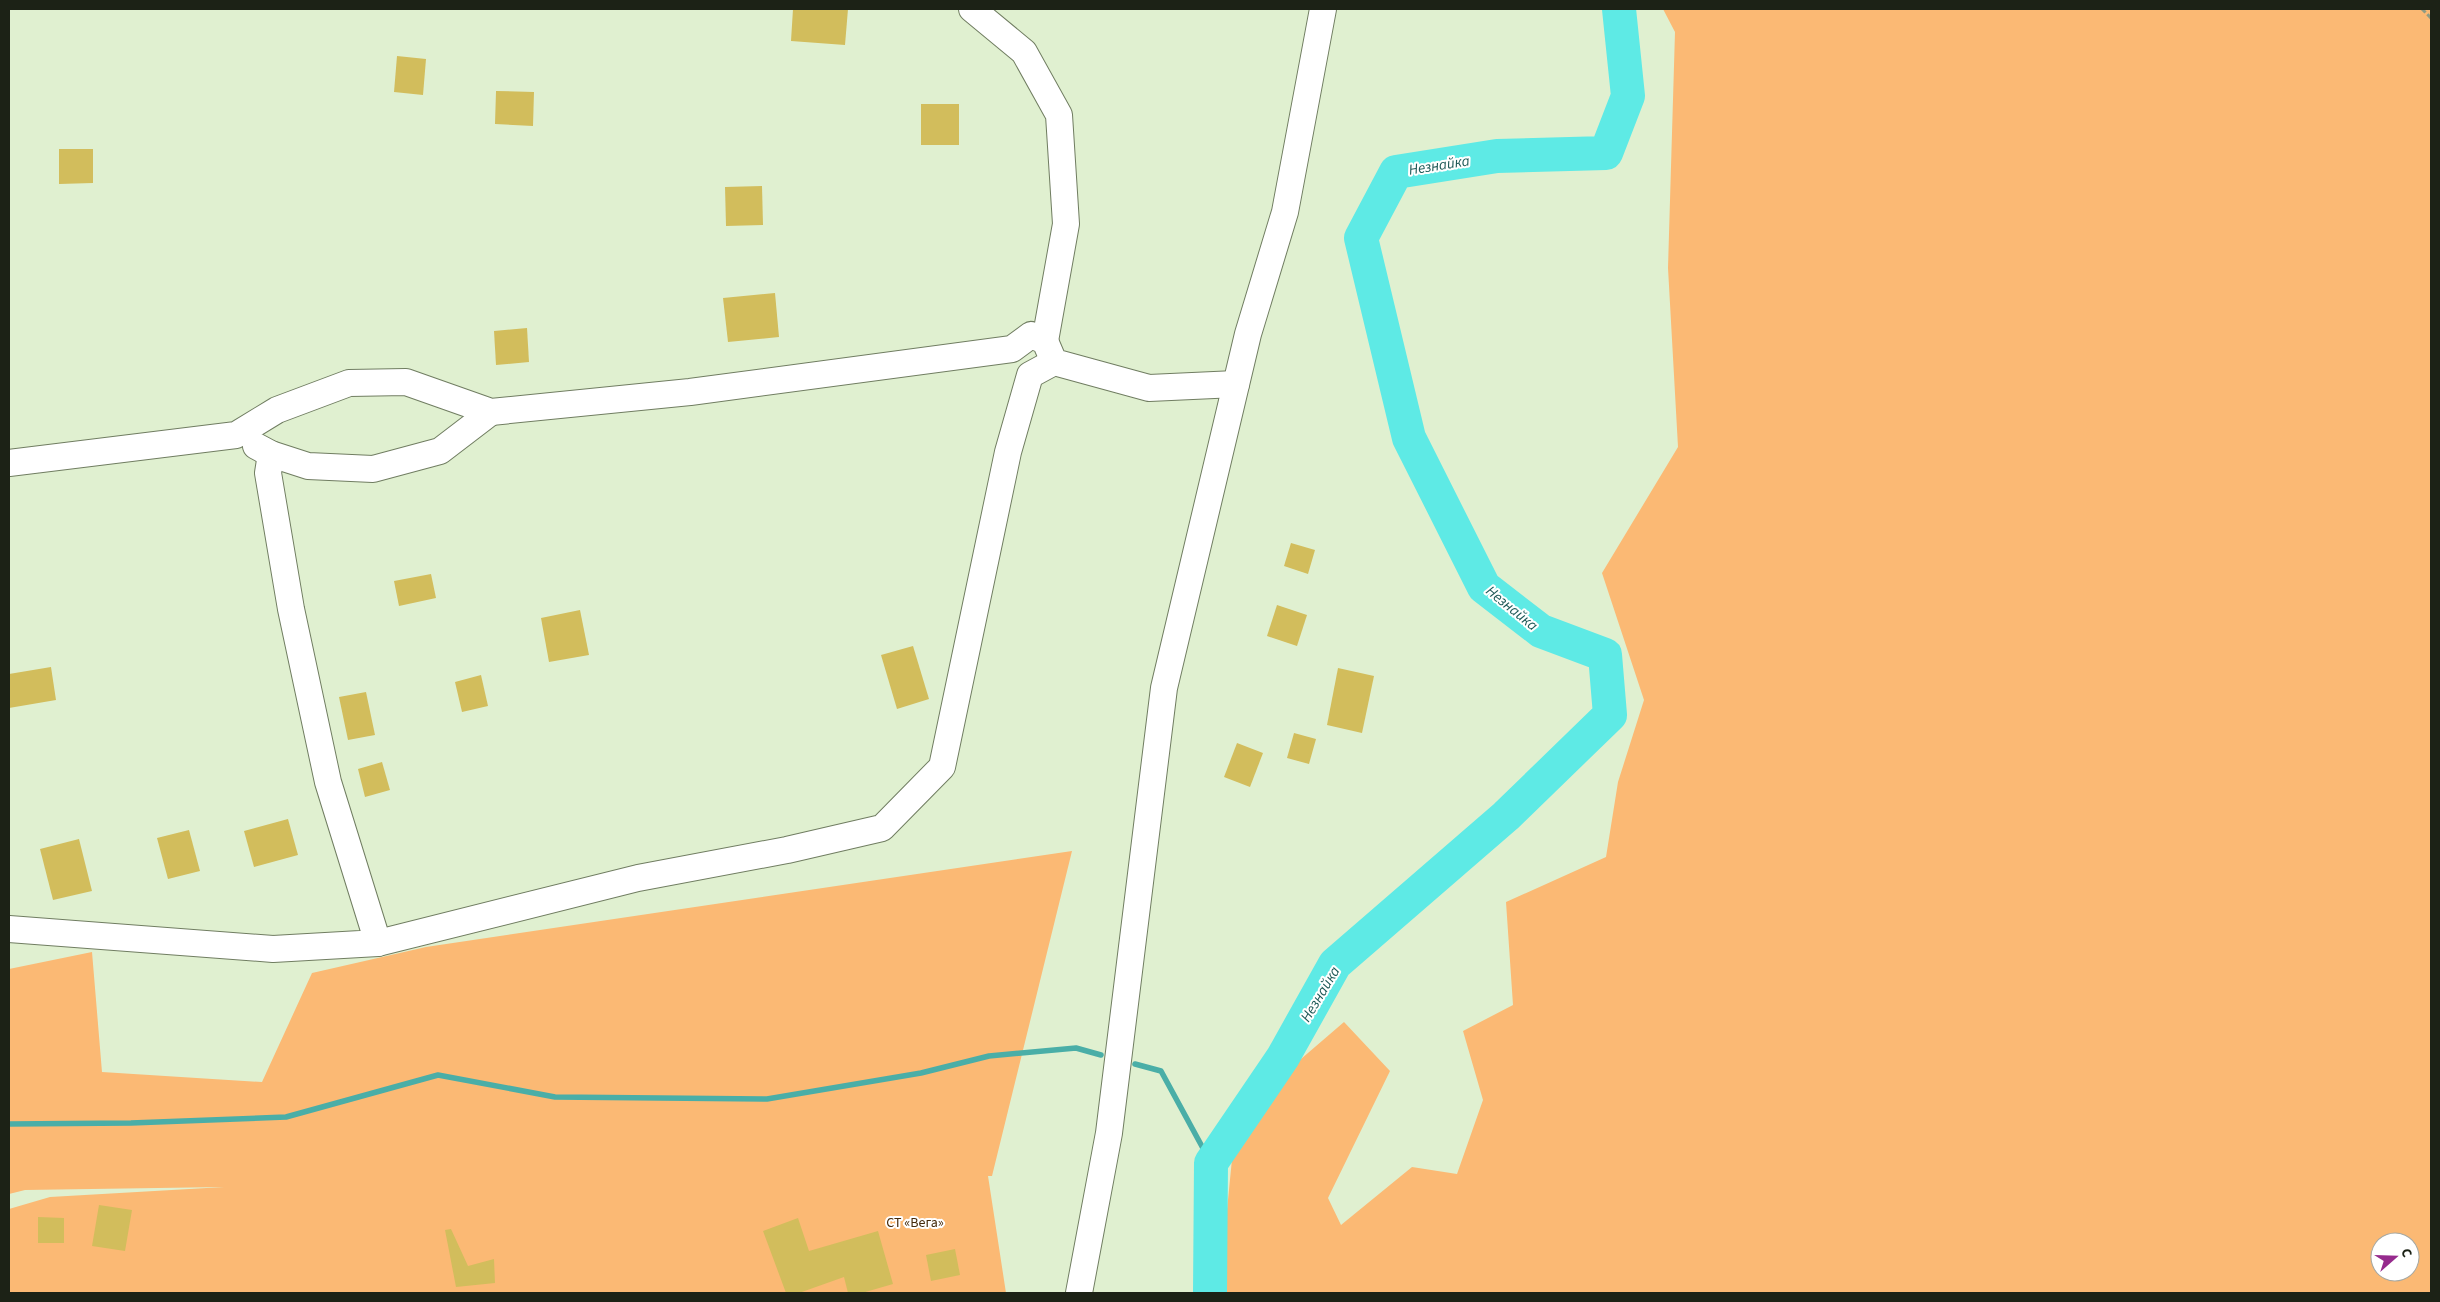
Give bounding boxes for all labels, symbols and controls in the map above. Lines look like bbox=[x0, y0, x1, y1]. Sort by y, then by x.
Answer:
water label: Незнайка bbox=[1407, 150, 1471, 181]
water label: Незнайка bbox=[1481, 581, 1542, 636]
water label: Незнайка bbox=[1296, 963, 1345, 1026]
park label: СТ «Вега» bbox=[886, 1213, 944, 1233]
north arrow bbox=[2370, 1232, 2420, 1282]
text: С bbox=[2395, 1246, 2417, 1260]

